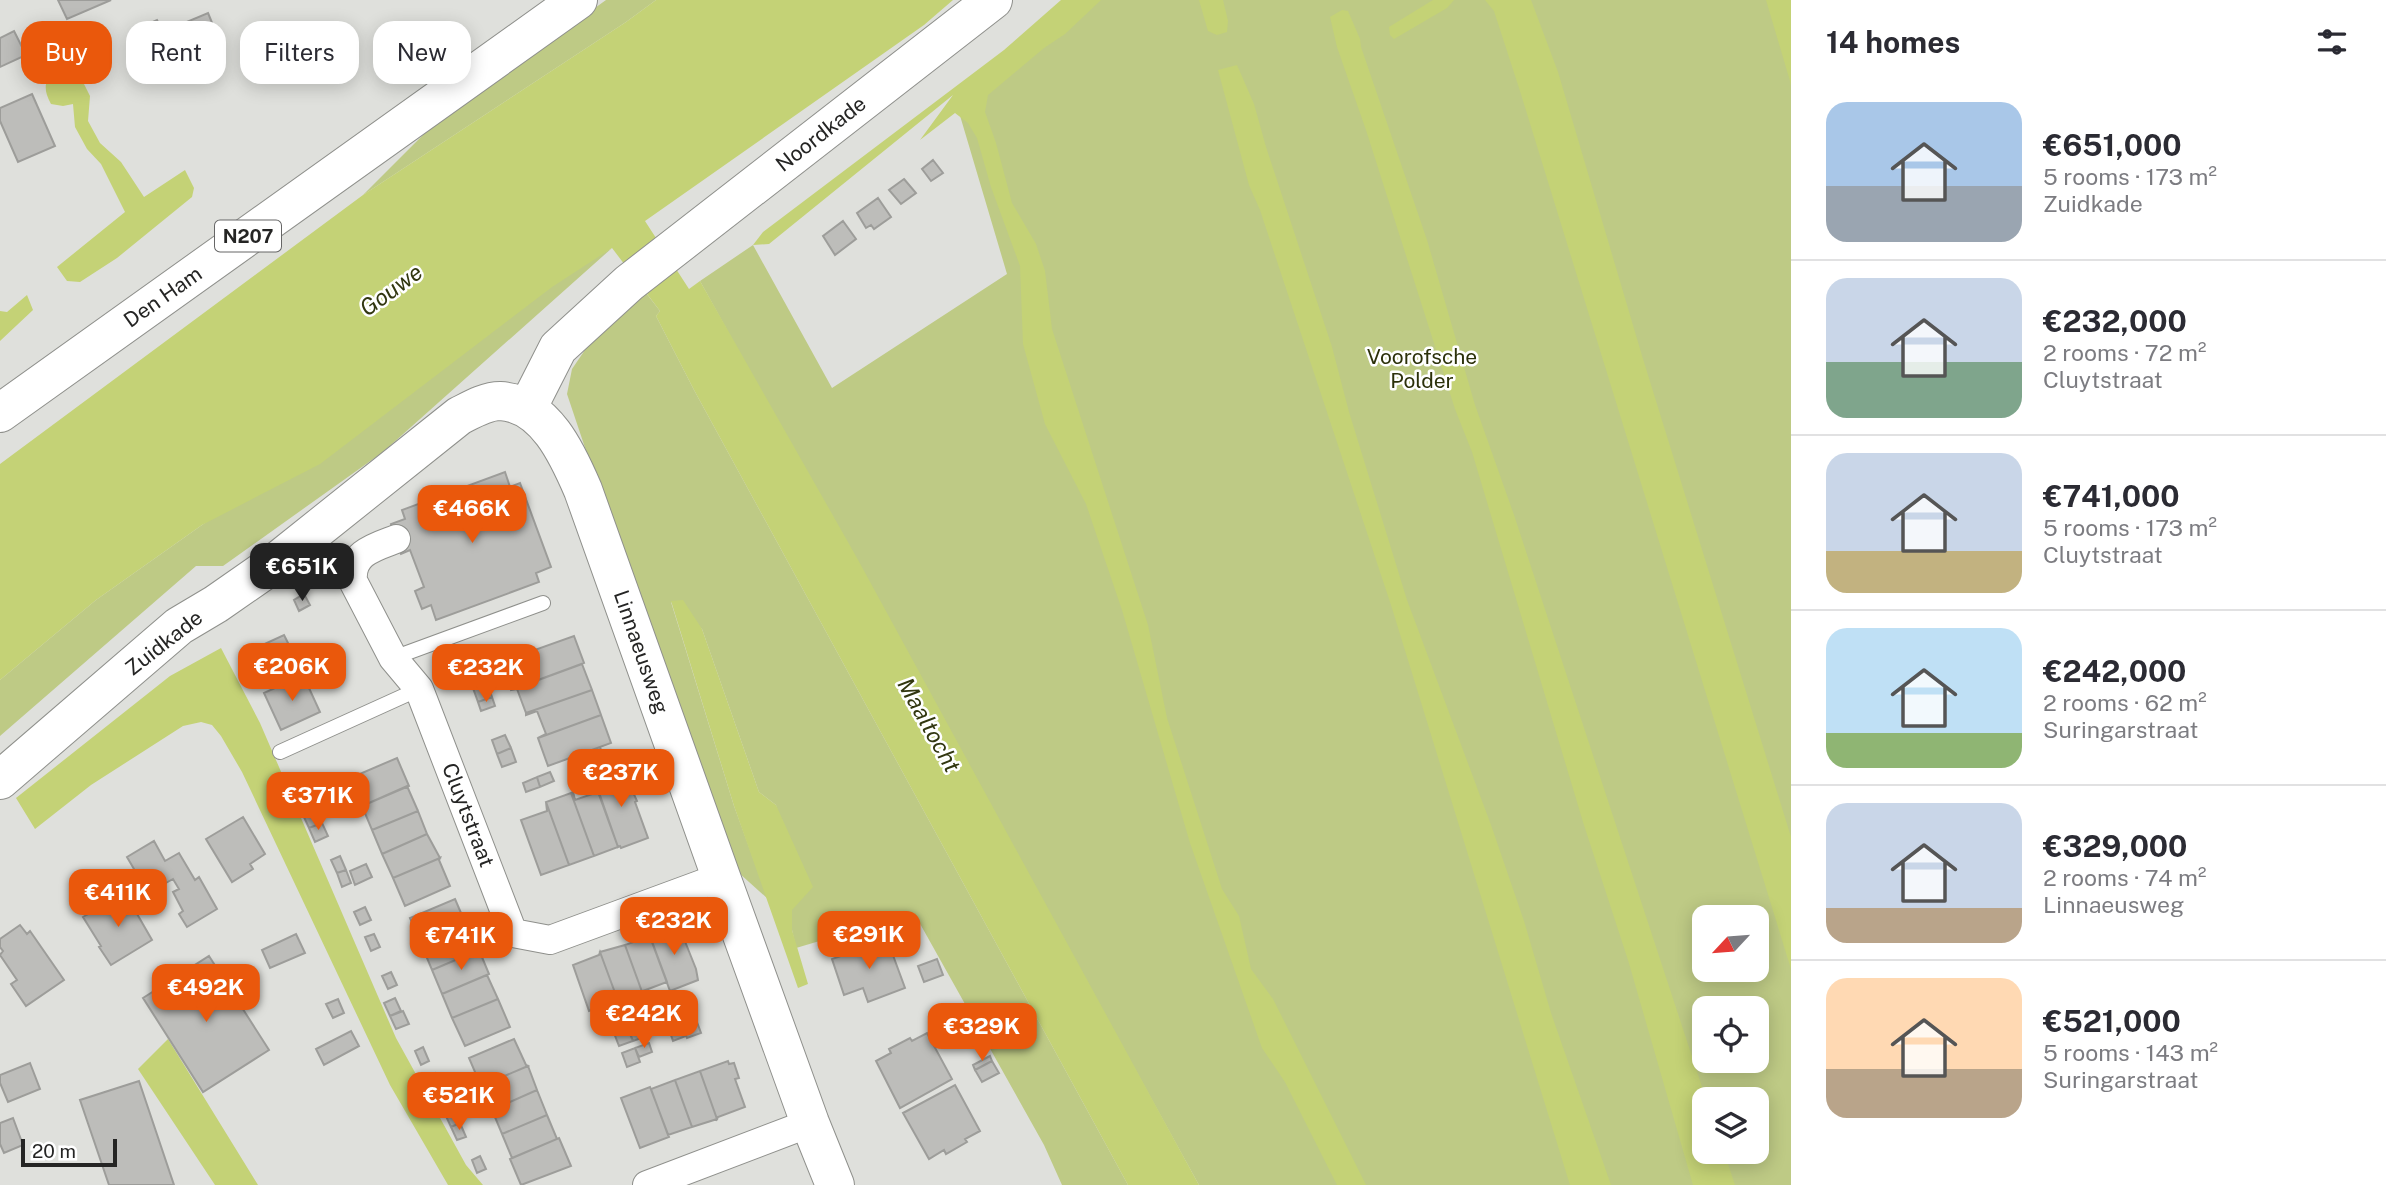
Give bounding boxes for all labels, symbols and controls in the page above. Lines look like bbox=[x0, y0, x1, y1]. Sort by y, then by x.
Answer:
chip: Buy bbox=[21, 21, 112, 84]
chip: Rent bbox=[126, 21, 226, 84]
chip: Filters bbox=[240, 21, 359, 84]
chip: New bbox=[373, 21, 471, 84]
icon: filters bbox=[2313, 23, 2351, 61]
text: 14 homes bbox=[1826, 24, 1960, 60]
street label: Noordkade bbox=[771, 91, 871, 177]
text: €651,000 bbox=[2043, 127, 2182, 163]
icon: home bbox=[1882, 130, 1966, 214]
text: 5 rooms · 173 m² bbox=[2043, 163, 2217, 190]
text: Zuidkade bbox=[2043, 190, 2143, 217]
road number: N207 bbox=[215, 220, 281, 252]
water label: Gouwe bbox=[354, 258, 427, 321]
street label: Den Ham bbox=[119, 261, 207, 332]
text: €232,000 bbox=[2043, 303, 2187, 339]
icon: home bbox=[1882, 306, 1966, 390]
text: 2 rooms · 72 m² bbox=[2043, 339, 2206, 366]
park label: Voorofsche Polder bbox=[1367, 344, 1477, 393]
text: Cluytstraat bbox=[2043, 366, 2163, 393]
text: €741,000 bbox=[2043, 478, 2180, 514]
icon: home bbox=[1882, 481, 1966, 565]
pin: €466K bbox=[423, 486, 521, 545]
text: €466K bbox=[434, 494, 510, 521]
text: 5 rooms · 173 m² bbox=[2043, 514, 2217, 541]
text: Cluytstraat bbox=[2043, 541, 2163, 568]
pin: €651K bbox=[253, 544, 351, 603]
text: €651K bbox=[266, 552, 338, 579]
street label: Linnaeusweg bbox=[609, 587, 674, 717]
street label: Zuidkade bbox=[120, 605, 207, 680]
pin: €206K bbox=[243, 644, 341, 703]
pin: €232K bbox=[437, 644, 535, 704]
text: €206K bbox=[254, 652, 330, 679]
text: €232K bbox=[448, 653, 524, 680]
text: €242,000 bbox=[2043, 653, 2186, 689]
icon: home bbox=[1882, 656, 1966, 740]
water label: Maaltocht bbox=[892, 673, 967, 777]
text: 2 rooms · 62 m² bbox=[2043, 689, 2207, 716]
text: Suringarstraat bbox=[2043, 716, 2198, 743]
pin: €237K bbox=[572, 750, 670, 809]
text: €237K bbox=[583, 758, 659, 785]
street label: Cluytstraat bbox=[437, 759, 500, 870]
pin: €371K bbox=[269, 772, 367, 832]
text: €371K bbox=[283, 781, 353, 808]
text: €329,000 bbox=[2043, 828, 2187, 864]
icon: home bbox=[1882, 831, 1966, 915]
text: 2 rooms · 74 m² bbox=[2043, 864, 2206, 891]
pin: €411K bbox=[69, 870, 167, 929]
text: €411K bbox=[85, 878, 151, 905]
text: Linnaeusweg bbox=[2043, 891, 2184, 918]
pin: €232K bbox=[625, 898, 723, 957]
north arrow bbox=[1692, 905, 1769, 982]
map controls bbox=[1692, 905, 1769, 1164]
text: €232K bbox=[636, 906, 712, 933]
pin: €741K bbox=[412, 912, 510, 972]
pin: €291K bbox=[820, 912, 918, 971]
text: €291K bbox=[833, 920, 905, 947]
text: €741K bbox=[426, 921, 496, 948]
pin: €492K bbox=[157, 964, 255, 1024]
text: €492K bbox=[168, 973, 244, 1000]
pin: €242K bbox=[595, 990, 693, 1050]
button: locate bbox=[1692, 996, 1769, 1073]
text: €242K bbox=[606, 999, 682, 1026]
text: €521,000 bbox=[2043, 1003, 2181, 1039]
pin: €329K bbox=[933, 1004, 1031, 1063]
icon: home bbox=[1882, 1006, 1966, 1090]
text: €329K bbox=[944, 1012, 1020, 1039]
text: 5 rooms · 143 m² bbox=[2043, 1039, 2218, 1066]
text: Suringarstraat bbox=[2043, 1066, 2198, 1093]
pin: €521K bbox=[410, 1072, 508, 1132]
text: €521K bbox=[423, 1081, 495, 1108]
button: layers bbox=[1692, 1087, 1769, 1164]
scale bar bbox=[21, 1136, 117, 1168]
text: 20 m bbox=[32, 1140, 76, 1162]

